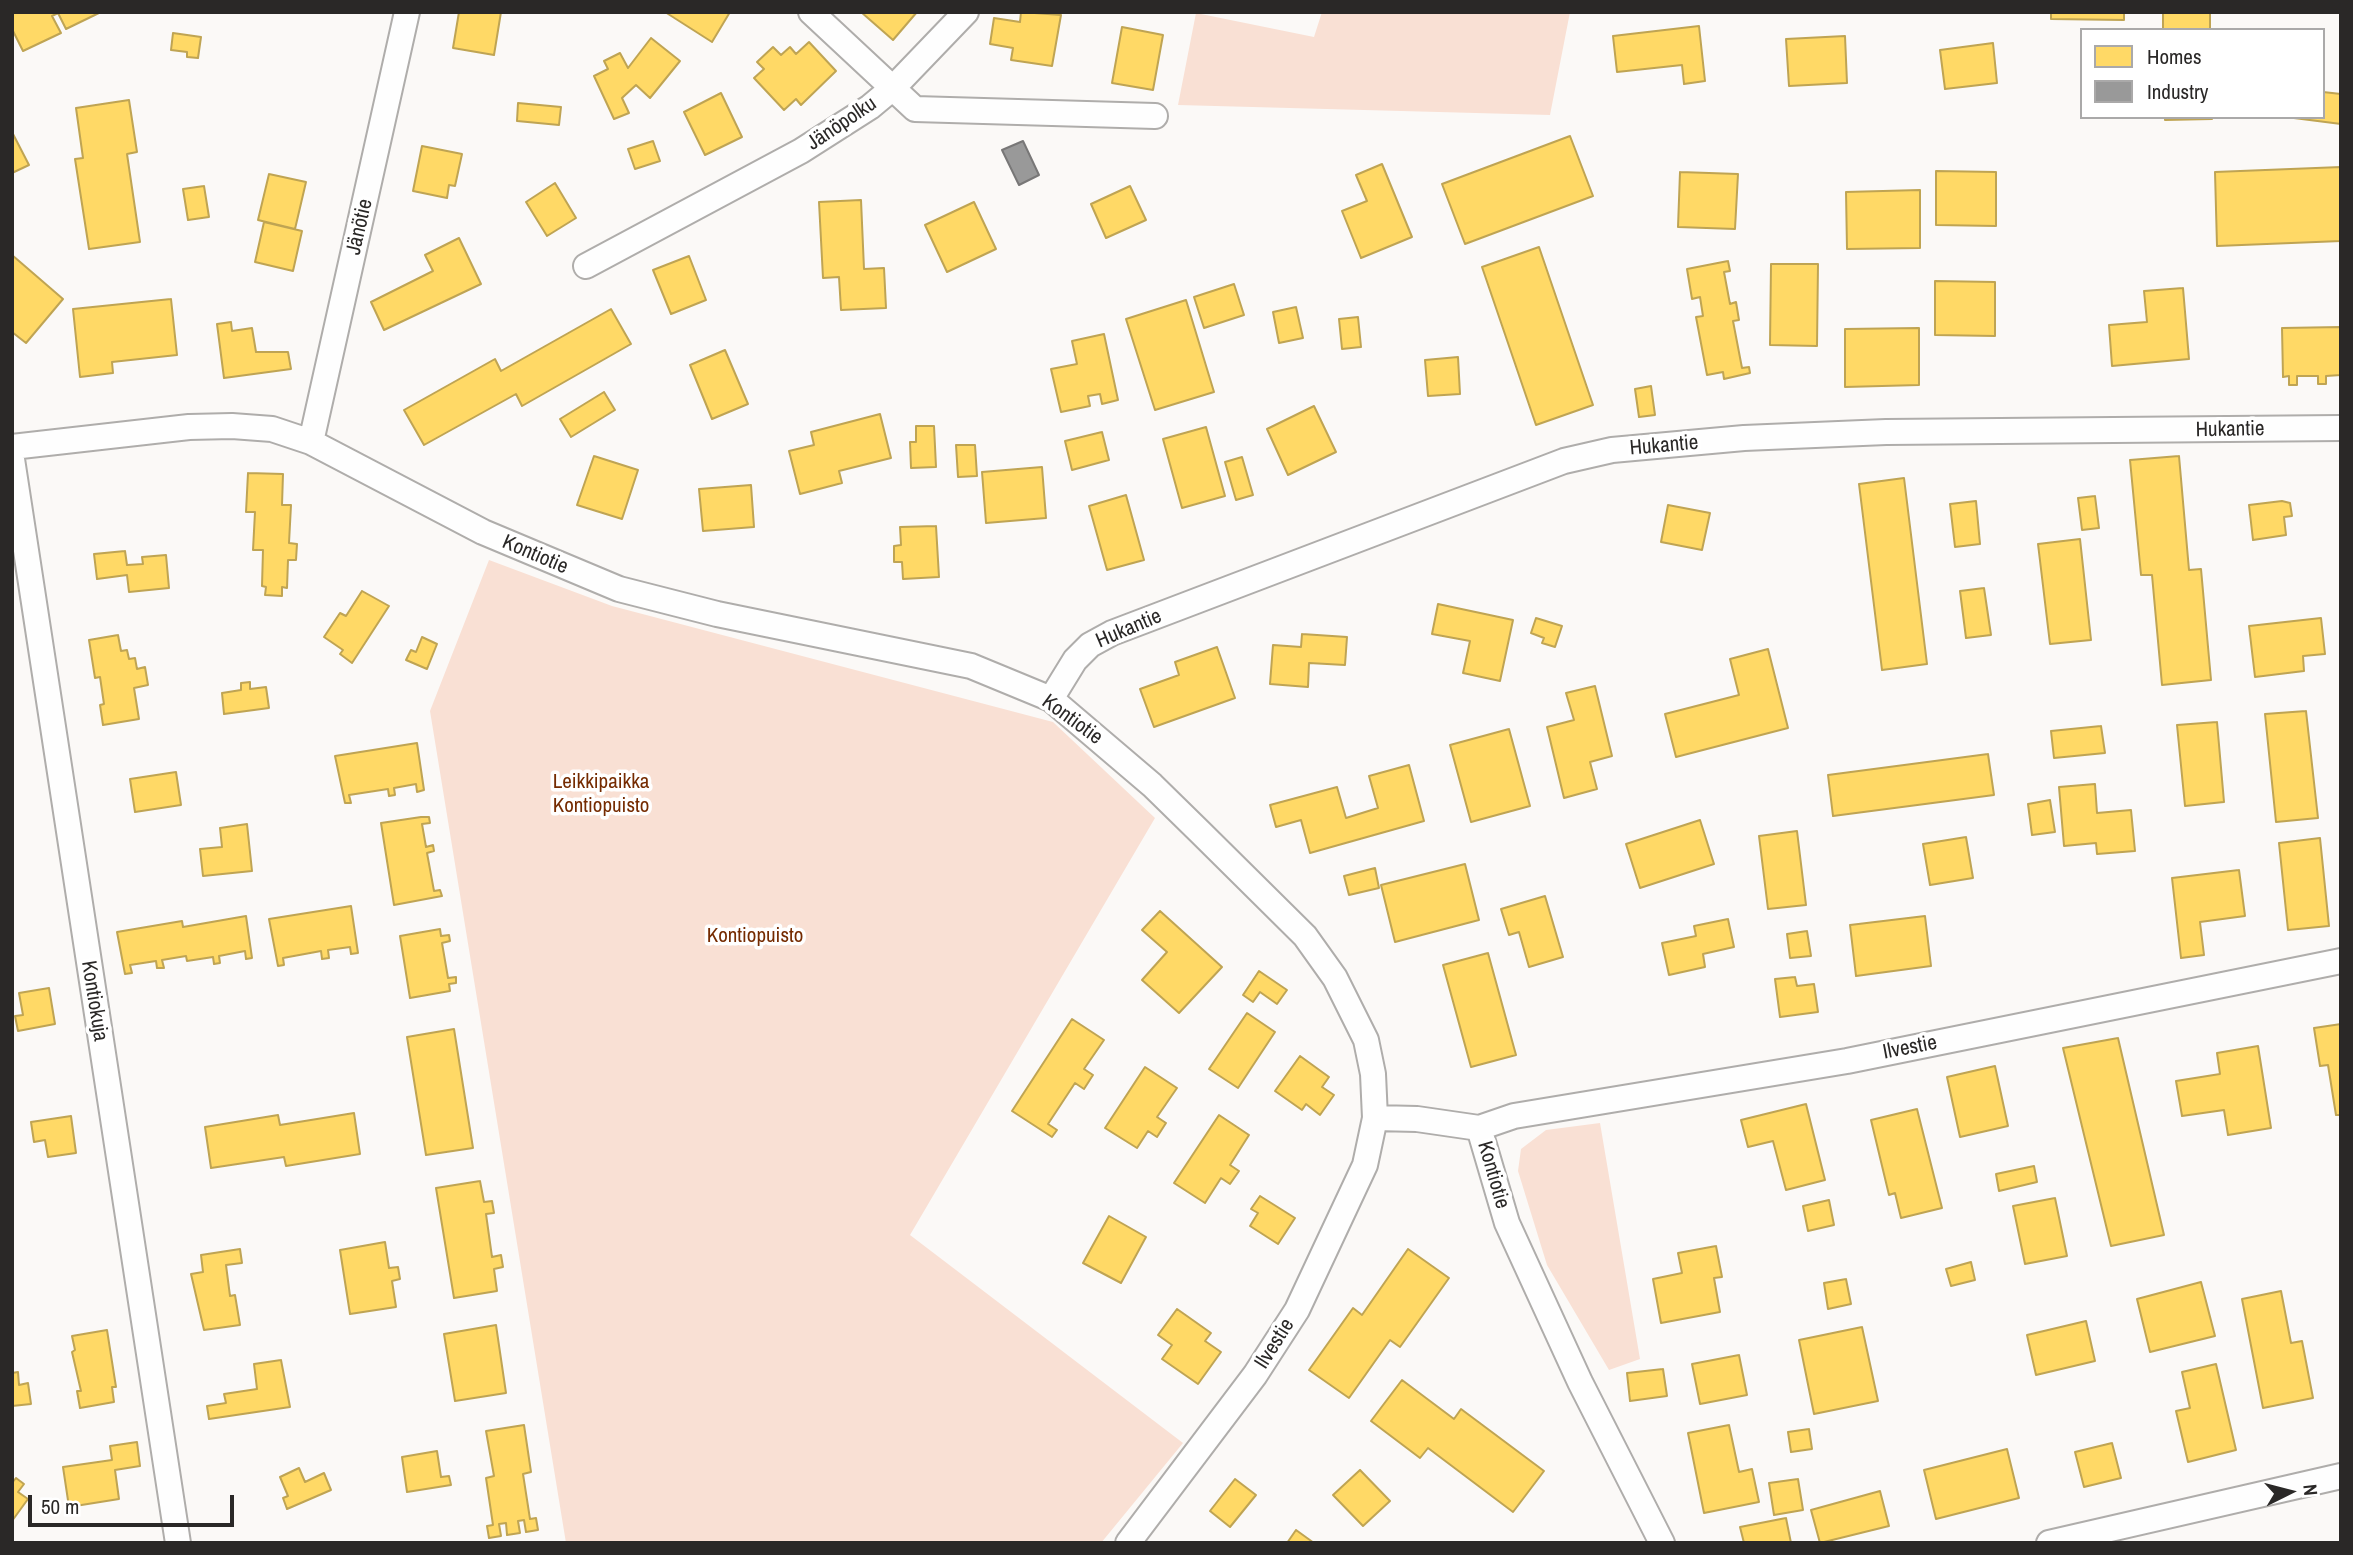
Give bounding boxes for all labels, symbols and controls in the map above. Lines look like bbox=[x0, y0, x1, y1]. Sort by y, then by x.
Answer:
legend bbox=[2080, 28, 2325, 119]
text: Homes bbox=[2147, 42, 2202, 71]
text: Industry bbox=[2147, 77, 2208, 106]
street label: Jänöpolku bbox=[802, 92, 882, 156]
street label: Jänötie bbox=[341, 197, 379, 257]
street label: Hukantie bbox=[2195, 417, 2265, 443]
street label: Hukantie bbox=[1629, 430, 1699, 462]
street label: Kontiotie bbox=[498, 530, 572, 580]
street label: Hukantie bbox=[1092, 604, 1166, 654]
street label: Kontiotie bbox=[1037, 690, 1107, 750]
park label: Leikkipaikka Kontiopuisto bbox=[553, 769, 649, 819]
park label: Kontiopuisto bbox=[707, 923, 803, 949]
street label: Kontiokuja bbox=[75, 959, 113, 1043]
street label: Ilvestie bbox=[1881, 1030, 1939, 1066]
street label: Kontiotie bbox=[1471, 1138, 1515, 1212]
street label: Ilvestie bbox=[1250, 1314, 1300, 1374]
north arrow bbox=[2255, 1457, 2325, 1527]
scale bar bbox=[32, 1482, 238, 1526]
text: N bbox=[2297, 1483, 2324, 1497]
text: 50 m bbox=[41, 1492, 79, 1521]

